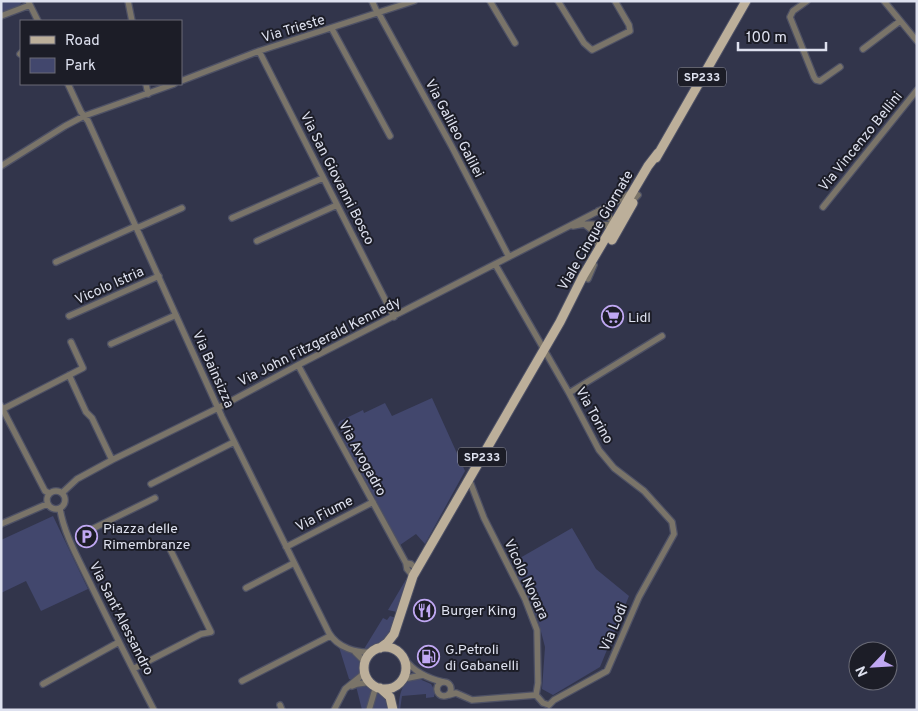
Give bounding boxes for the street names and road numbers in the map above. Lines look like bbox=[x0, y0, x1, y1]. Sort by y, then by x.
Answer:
street label: Via Trieste bbox=[260, 12, 327, 47]
road number: SP233 bbox=[678, 68, 726, 86]
street label: Via Galileo Galilei bbox=[421, 77, 487, 181]
street label: Via Vincenzo Bellini bbox=[816, 89, 907, 195]
street label: Via San Giovanni Bosco bbox=[296, 109, 378, 248]
street label: Viale Cinque Giornate bbox=[555, 168, 638, 294]
street label: Vicolo Istria bbox=[73, 264, 147, 309]
street label: Via John Fitzgerald Kennedy bbox=[236, 294, 404, 391]
street label: Via Bainsizza bbox=[188, 328, 237, 411]
street label: Via Torino bbox=[571, 384, 616, 447]
street label: Via Avogadro bbox=[334, 418, 389, 499]
road number: SP233 bbox=[458, 448, 506, 467]
street label: Via Fiume bbox=[293, 493, 356, 536]
street label: Vicolo Novara bbox=[500, 537, 552, 623]
street label: Via Sant'Alessandro bbox=[85, 559, 157, 678]
street label: Via Lodi bbox=[597, 601, 632, 654]

